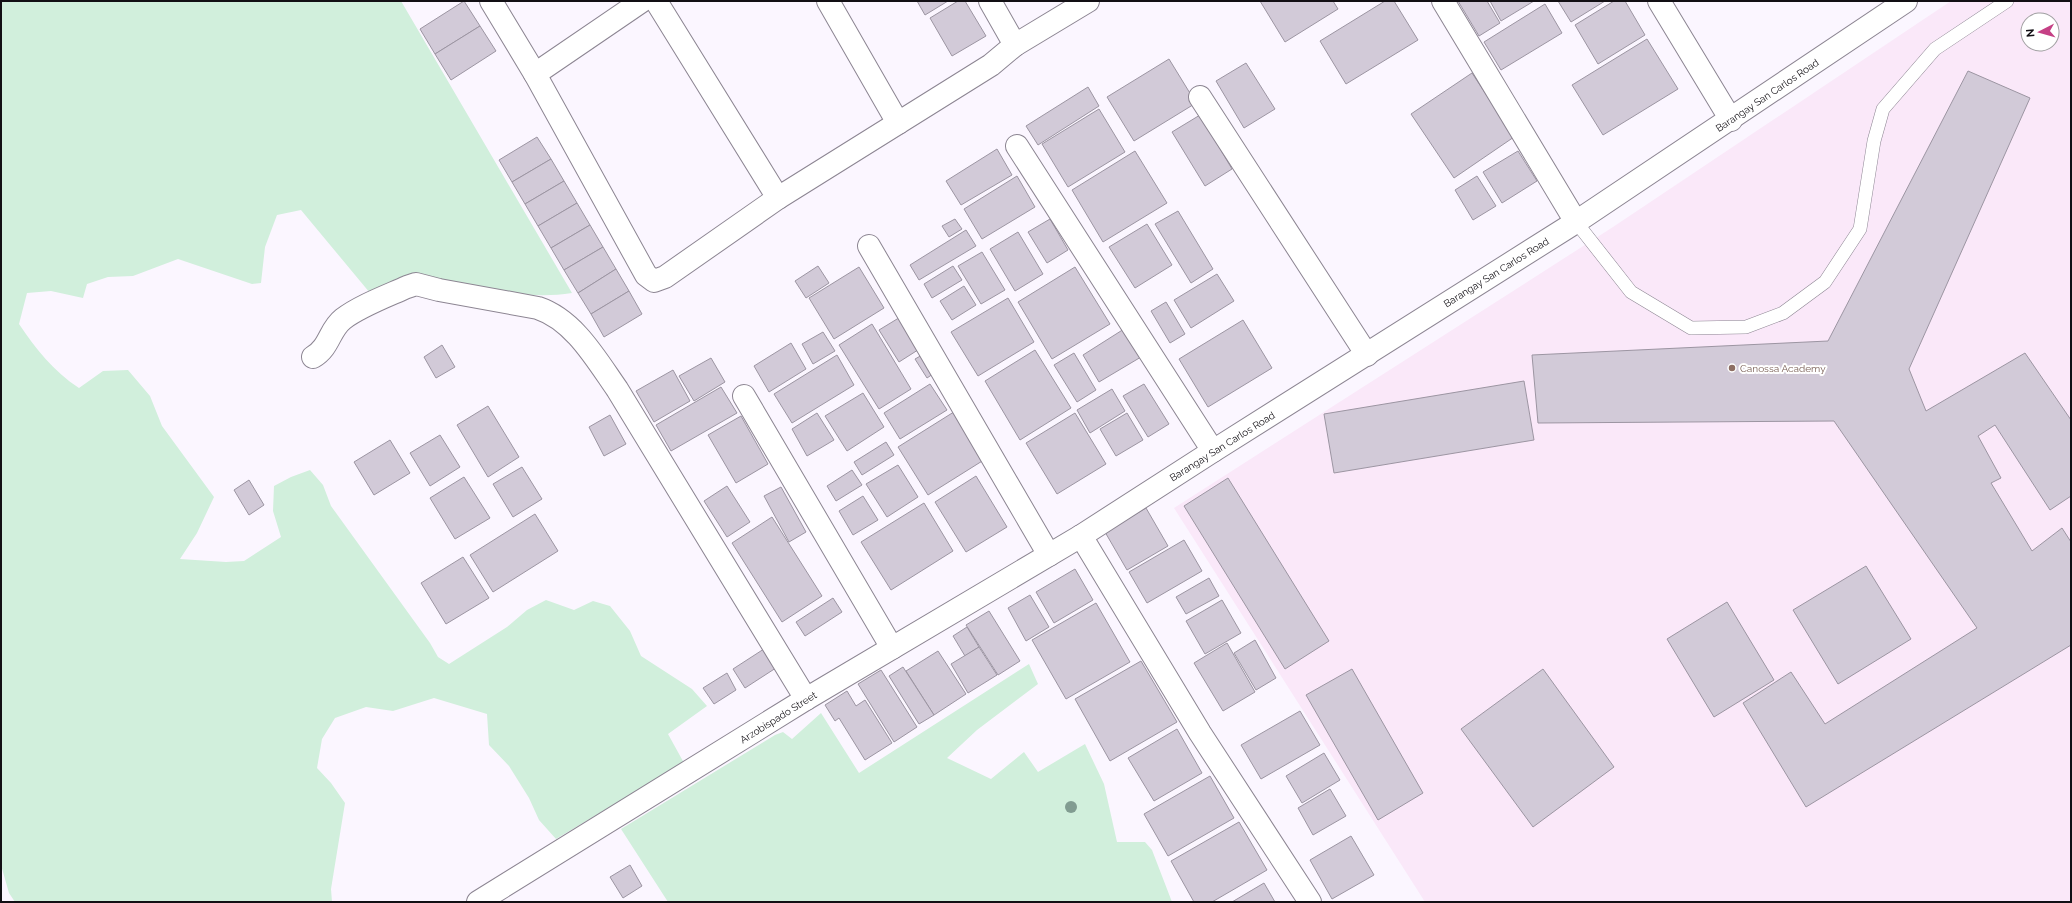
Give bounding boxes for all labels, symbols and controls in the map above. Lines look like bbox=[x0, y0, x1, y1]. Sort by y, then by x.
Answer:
north arrow bbox=[2020, 12, 2060, 52]
text: N bbox=[2024, 28, 2037, 38]
street label: Barangay San Carlos Road bbox=[1714, 57, 1821, 134]
street label: Barangay San Carlos Road bbox=[1442, 235, 1551, 309]
marker: Canossa Academy bbox=[1727, 363, 1737, 373]
place label: Canossa Academy bbox=[1740, 363, 1826, 374]
street label: Barangay San Carlos Road bbox=[1168, 409, 1277, 483]
street label: Arzobispado Street bbox=[738, 689, 819, 745]

